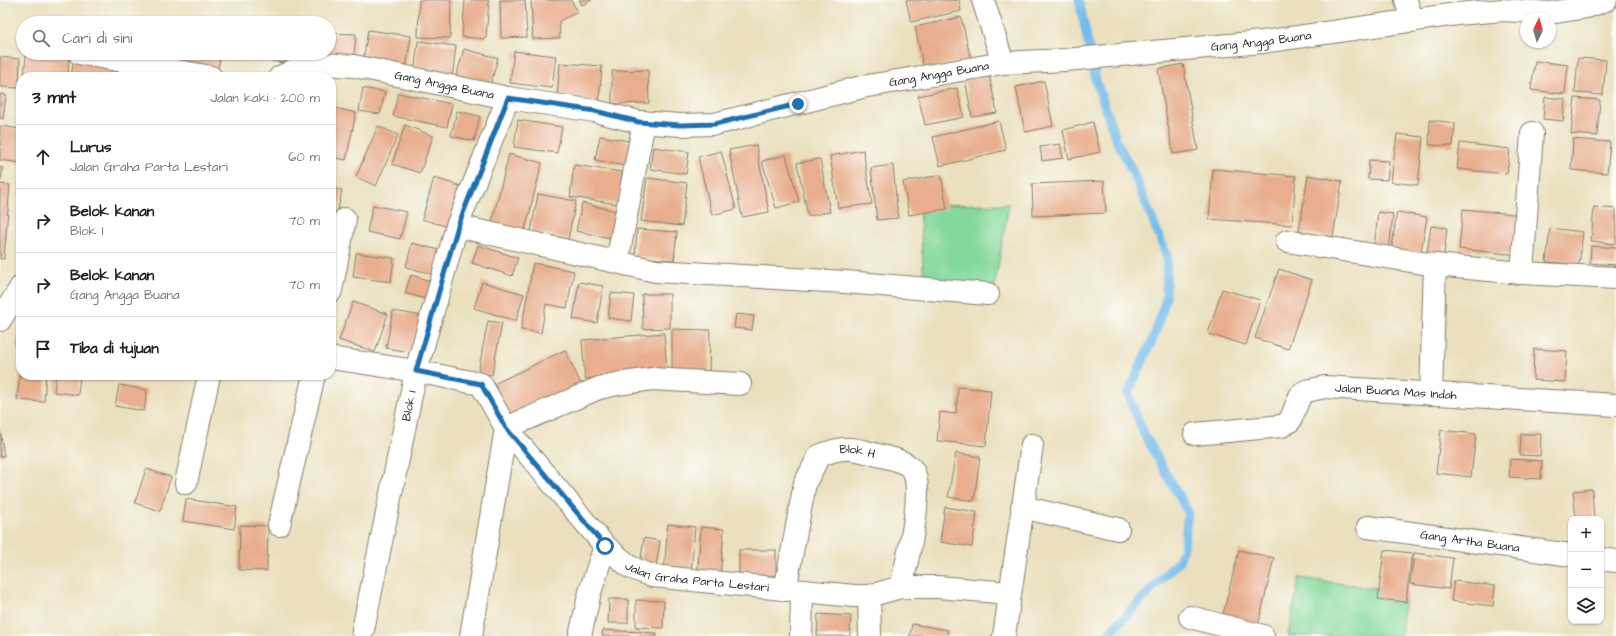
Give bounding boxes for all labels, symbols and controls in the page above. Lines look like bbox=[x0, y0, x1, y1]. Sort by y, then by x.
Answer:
north arrow bbox=[1520, 12, 1556, 48]
search box bbox=[16, 16, 336, 60]
icon: search bbox=[30, 27, 52, 49]
street label: Gang Angga Buana bbox=[1210, 27, 1313, 55]
text: Cari di sini bbox=[62, 28, 132, 49]
street label: Gang Angga Buana bbox=[888, 57, 990, 91]
street label: Gang Angga Buana bbox=[393, 66, 496, 103]
text: 3 mnt bbox=[32, 86, 76, 110]
text: Jalan kaki · 200 m bbox=[210, 89, 320, 107]
route end bbox=[789, 95, 807, 113]
text: Lurus bbox=[70, 137, 111, 158]
icon: ahead bbox=[32, 146, 54, 168]
text: 60 m bbox=[288, 148, 320, 166]
text: Jalan Graha Parta Lestari bbox=[70, 158, 228, 176]
text: Belok kanan bbox=[70, 201, 154, 222]
icon: right bbox=[32, 210, 54, 232]
text: 70 m bbox=[288, 212, 320, 230]
text: Blok I bbox=[70, 222, 104, 240]
text: Belok kanan bbox=[70, 265, 154, 286]
icon: right bbox=[32, 274, 54, 296]
text: 70 m bbox=[288, 276, 320, 294]
text: Gang Angga Buana bbox=[70, 286, 180, 304]
icon: arrive bbox=[32, 338, 54, 360]
text: Tiba di tujuan bbox=[70, 338, 159, 359]
street label: Jalan Buana Mas Indah bbox=[1335, 379, 1457, 404]
street label: Blok I bbox=[397, 388, 420, 423]
street label: Blok H bbox=[839, 440, 877, 462]
map controls bbox=[1568, 516, 1604, 624]
button: + bbox=[1568, 516, 1604, 552]
street label: Gang Artha Buana bbox=[1419, 526, 1521, 556]
route start bbox=[596, 537, 614, 555]
button: − bbox=[1568, 552, 1604, 588]
street label: Jalan Graha Parta Lestari bbox=[621, 558, 770, 596]
button: layers bbox=[1568, 588, 1604, 624]

